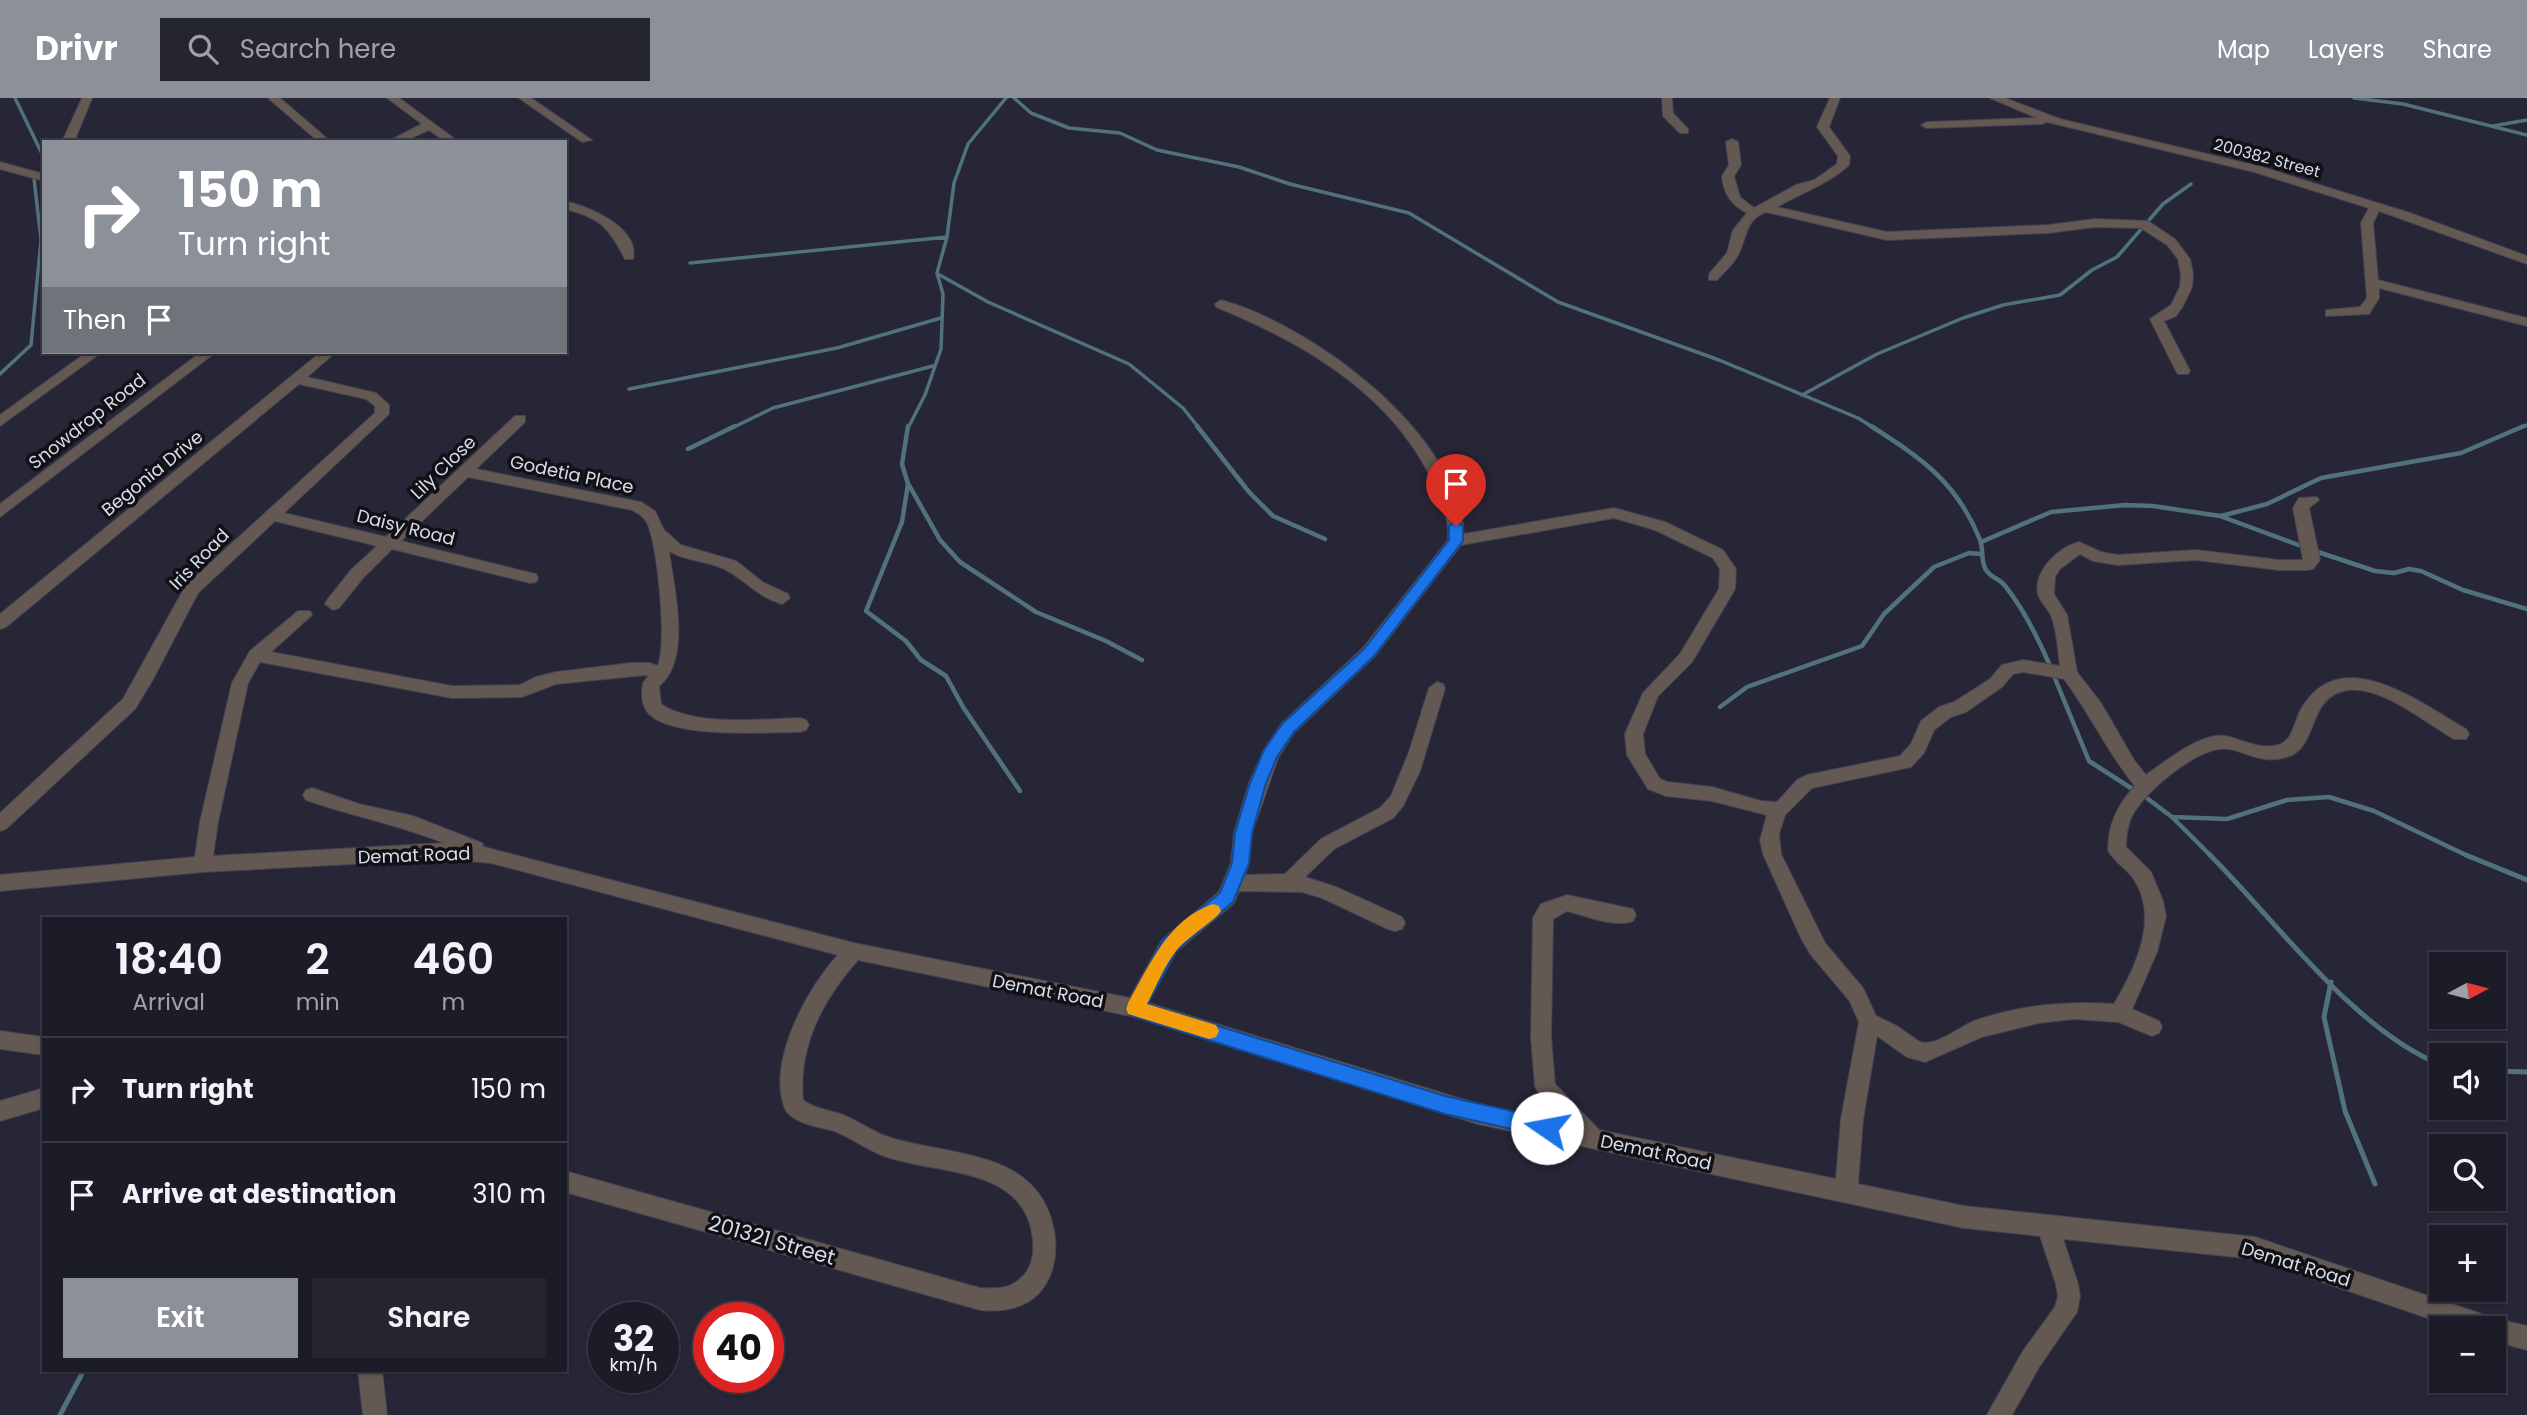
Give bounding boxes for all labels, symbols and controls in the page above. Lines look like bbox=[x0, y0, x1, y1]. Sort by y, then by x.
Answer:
search box bbox=[160, 18, 650, 81]
text: Drivr bbox=[35, 25, 118, 72]
icon: search bbox=[184, 30, 222, 68]
text: Search here bbox=[240, 31, 396, 67]
text: Map bbox=[2217, 33, 2270, 66]
text: Layers bbox=[2308, 33, 2384, 66]
text: Share bbox=[2422, 33, 2492, 66]
street label: 200382 Street bbox=[2211, 133, 2323, 183]
text: 150 m bbox=[178, 156, 323, 224]
icon: right bbox=[63, 168, 154, 259]
text: Turn right bbox=[178, 221, 330, 266]
icon: arrive bbox=[140, 301, 178, 339]
text: Then bbox=[63, 302, 126, 338]
street label: Snowdrop Road bbox=[23, 367, 151, 475]
street label: Begonia Drive bbox=[96, 424, 208, 522]
street label: Lily Close bbox=[405, 430, 481, 504]
street label: Godetia Place bbox=[508, 449, 636, 499]
pin bbox=[1426, 454, 1486, 526]
icon: arrive bbox=[1437, 465, 1475, 503]
street label: Daisy Road bbox=[354, 503, 458, 551]
street label: Iris Road bbox=[163, 523, 235, 595]
street label: Demat Road bbox=[357, 841, 471, 869]
text: 18:40 bbox=[115, 930, 223, 989]
text: 2 bbox=[306, 930, 330, 989]
text: 460 bbox=[412, 930, 494, 989]
north arrow bbox=[2429, 952, 2506, 1029]
map controls bbox=[2429, 952, 2506, 1393]
street label: Demat Road bbox=[990, 968, 1106, 1014]
text: Arrival bbox=[133, 986, 205, 1018]
text: min bbox=[296, 986, 340, 1018]
text: m bbox=[441, 986, 465, 1018]
button: sound bbox=[2429, 1043, 2506, 1120]
icon: right bbox=[63, 1071, 101, 1109]
text: Turn right bbox=[122, 1071, 254, 1107]
text: 150 m bbox=[471, 1071, 546, 1107]
position arrow bbox=[1510, 1091, 1584, 1165]
street label: Demat Road bbox=[1598, 1128, 1714, 1176]
button: search bbox=[2429, 1134, 2506, 1211]
icon: arrive bbox=[63, 1176, 101, 1214]
text: Arrive at destination bbox=[122, 1176, 397, 1212]
text: 310 m bbox=[472, 1176, 546, 1212]
street label: 201321 Street bbox=[705, 1208, 839, 1272]
button: + bbox=[2429, 1225, 2506, 1302]
street label: Demat Road bbox=[2238, 1236, 2354, 1292]
button: Exit bbox=[63, 1278, 298, 1358]
button: Share bbox=[312, 1278, 546, 1358]
speed limit sign: 40 bbox=[693, 1302, 784, 1393]
text: 32 bbox=[613, 1314, 654, 1363]
button: − bbox=[2429, 1316, 2506, 1393]
text: km/h bbox=[610, 1352, 657, 1377]

